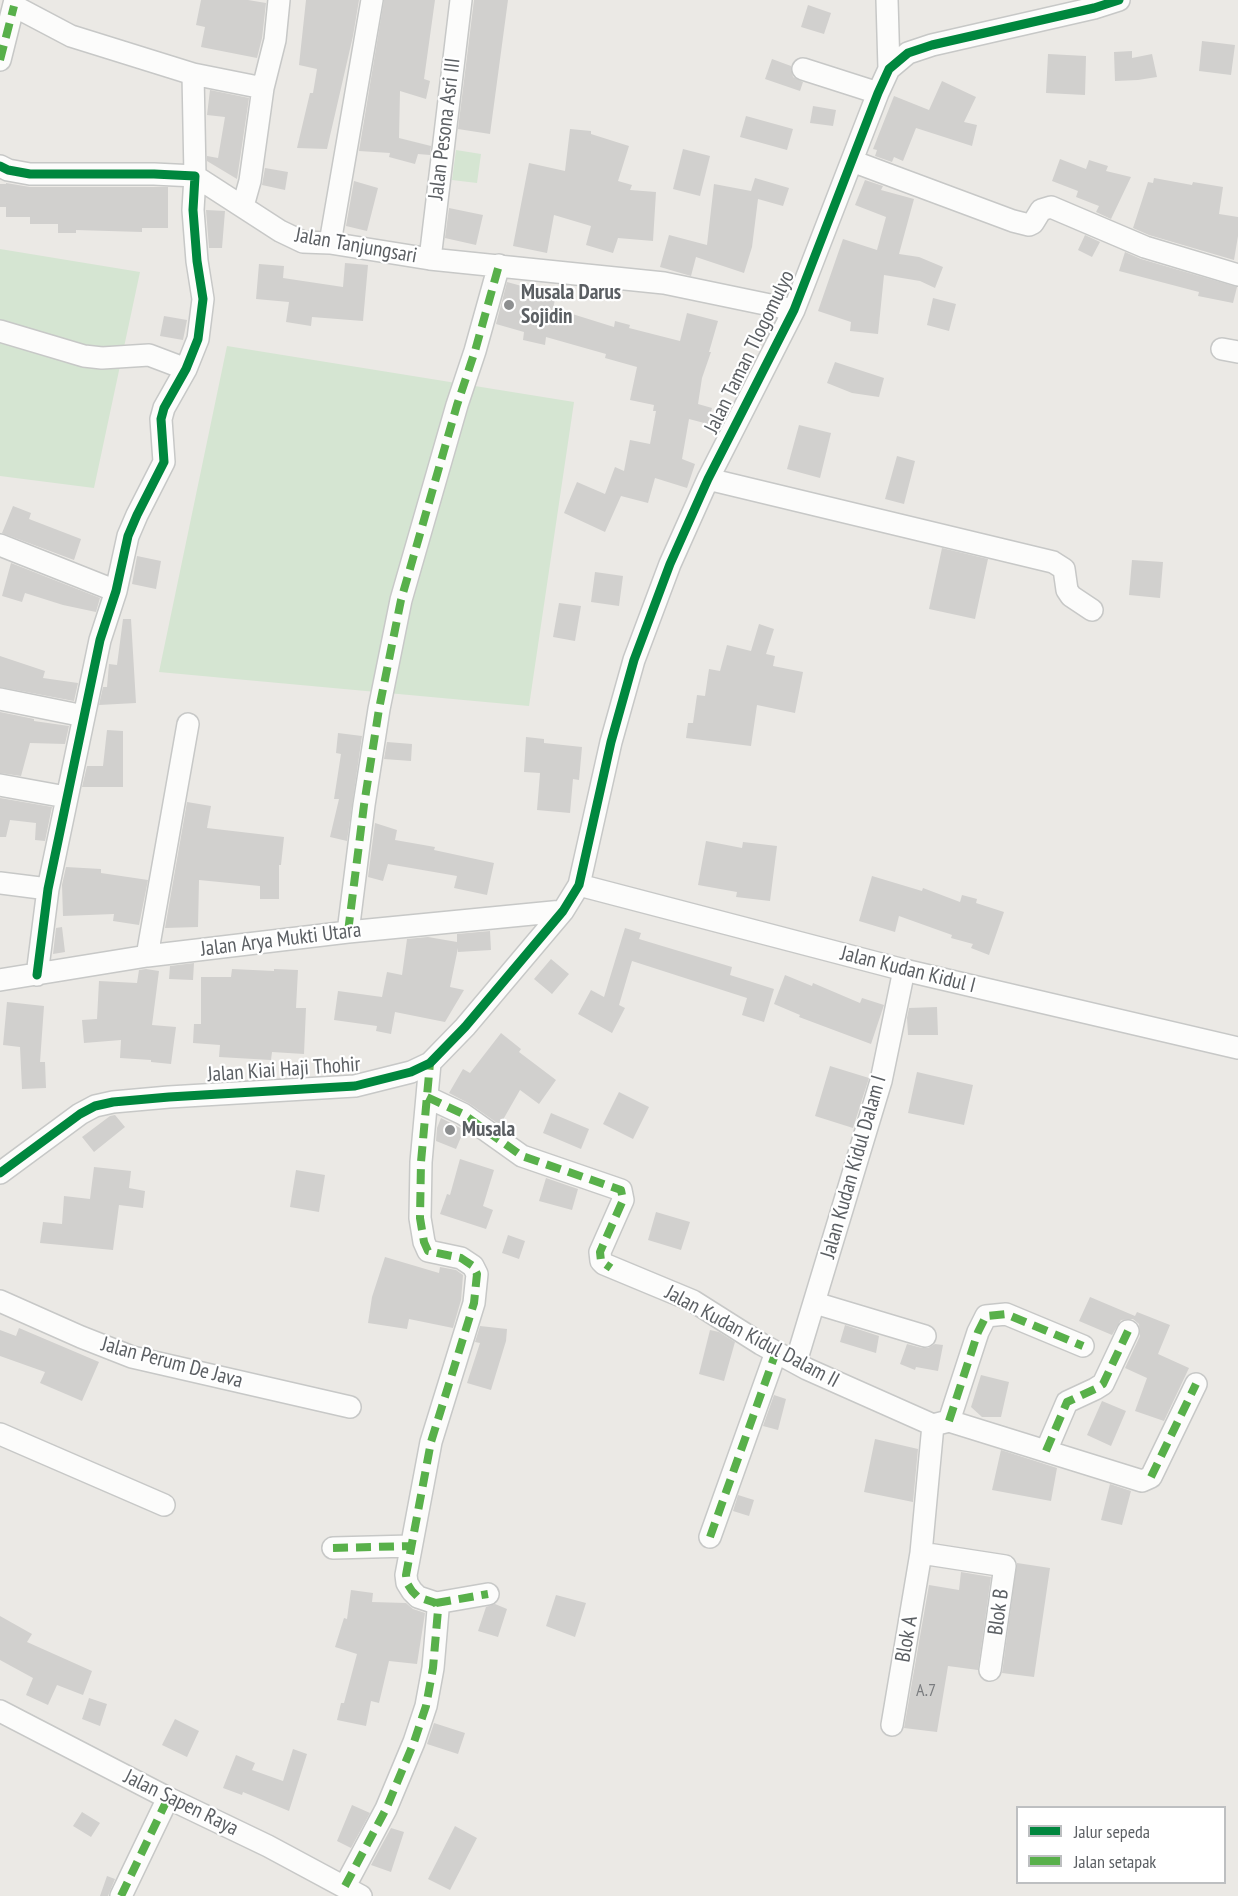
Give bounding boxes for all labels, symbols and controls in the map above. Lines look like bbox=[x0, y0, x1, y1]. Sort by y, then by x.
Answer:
street label: Jalan Pesona Asri III bbox=[424, 57, 466, 201]
street label: Jalan Tanjungsari bbox=[293, 223, 419, 269]
street label: Jalan Taman Tlogomulyo bbox=[700, 266, 800, 438]
place label: Musala Darus Sojidin bbox=[521, 280, 621, 330]
marker: Musala Darus Sojidin bbox=[502, 298, 516, 312]
street label: Jalan Arya Mukti Utara bbox=[199, 918, 363, 962]
street label: Jalan Kudan Kidul I bbox=[838, 941, 978, 999]
street label: Jalan Kiai Haji Thohir bbox=[207, 1052, 361, 1088]
street label: Jalan Kudan Kidul Dalam I bbox=[816, 1073, 892, 1261]
place label: Musala bbox=[462, 1117, 515, 1143]
marker: Musala bbox=[443, 1123, 457, 1137]
street label: Jalan Kudan Kidul Dalam II bbox=[661, 1280, 843, 1394]
street label: Jalan Perum De Java bbox=[99, 1332, 245, 1394]
street label: Blok B bbox=[983, 1587, 1015, 1637]
street label: Blok A bbox=[891, 1614, 923, 1664]
house number: A.7 bbox=[916, 1680, 936, 1702]
street label: Jalan Sapen Raya bbox=[120, 1764, 242, 1842]
legend bbox=[1016, 1806, 1226, 1884]
text: Jalur sepeda bbox=[1074, 1820, 1150, 1843]
text: Jalan setapak bbox=[1074, 1850, 1156, 1873]

